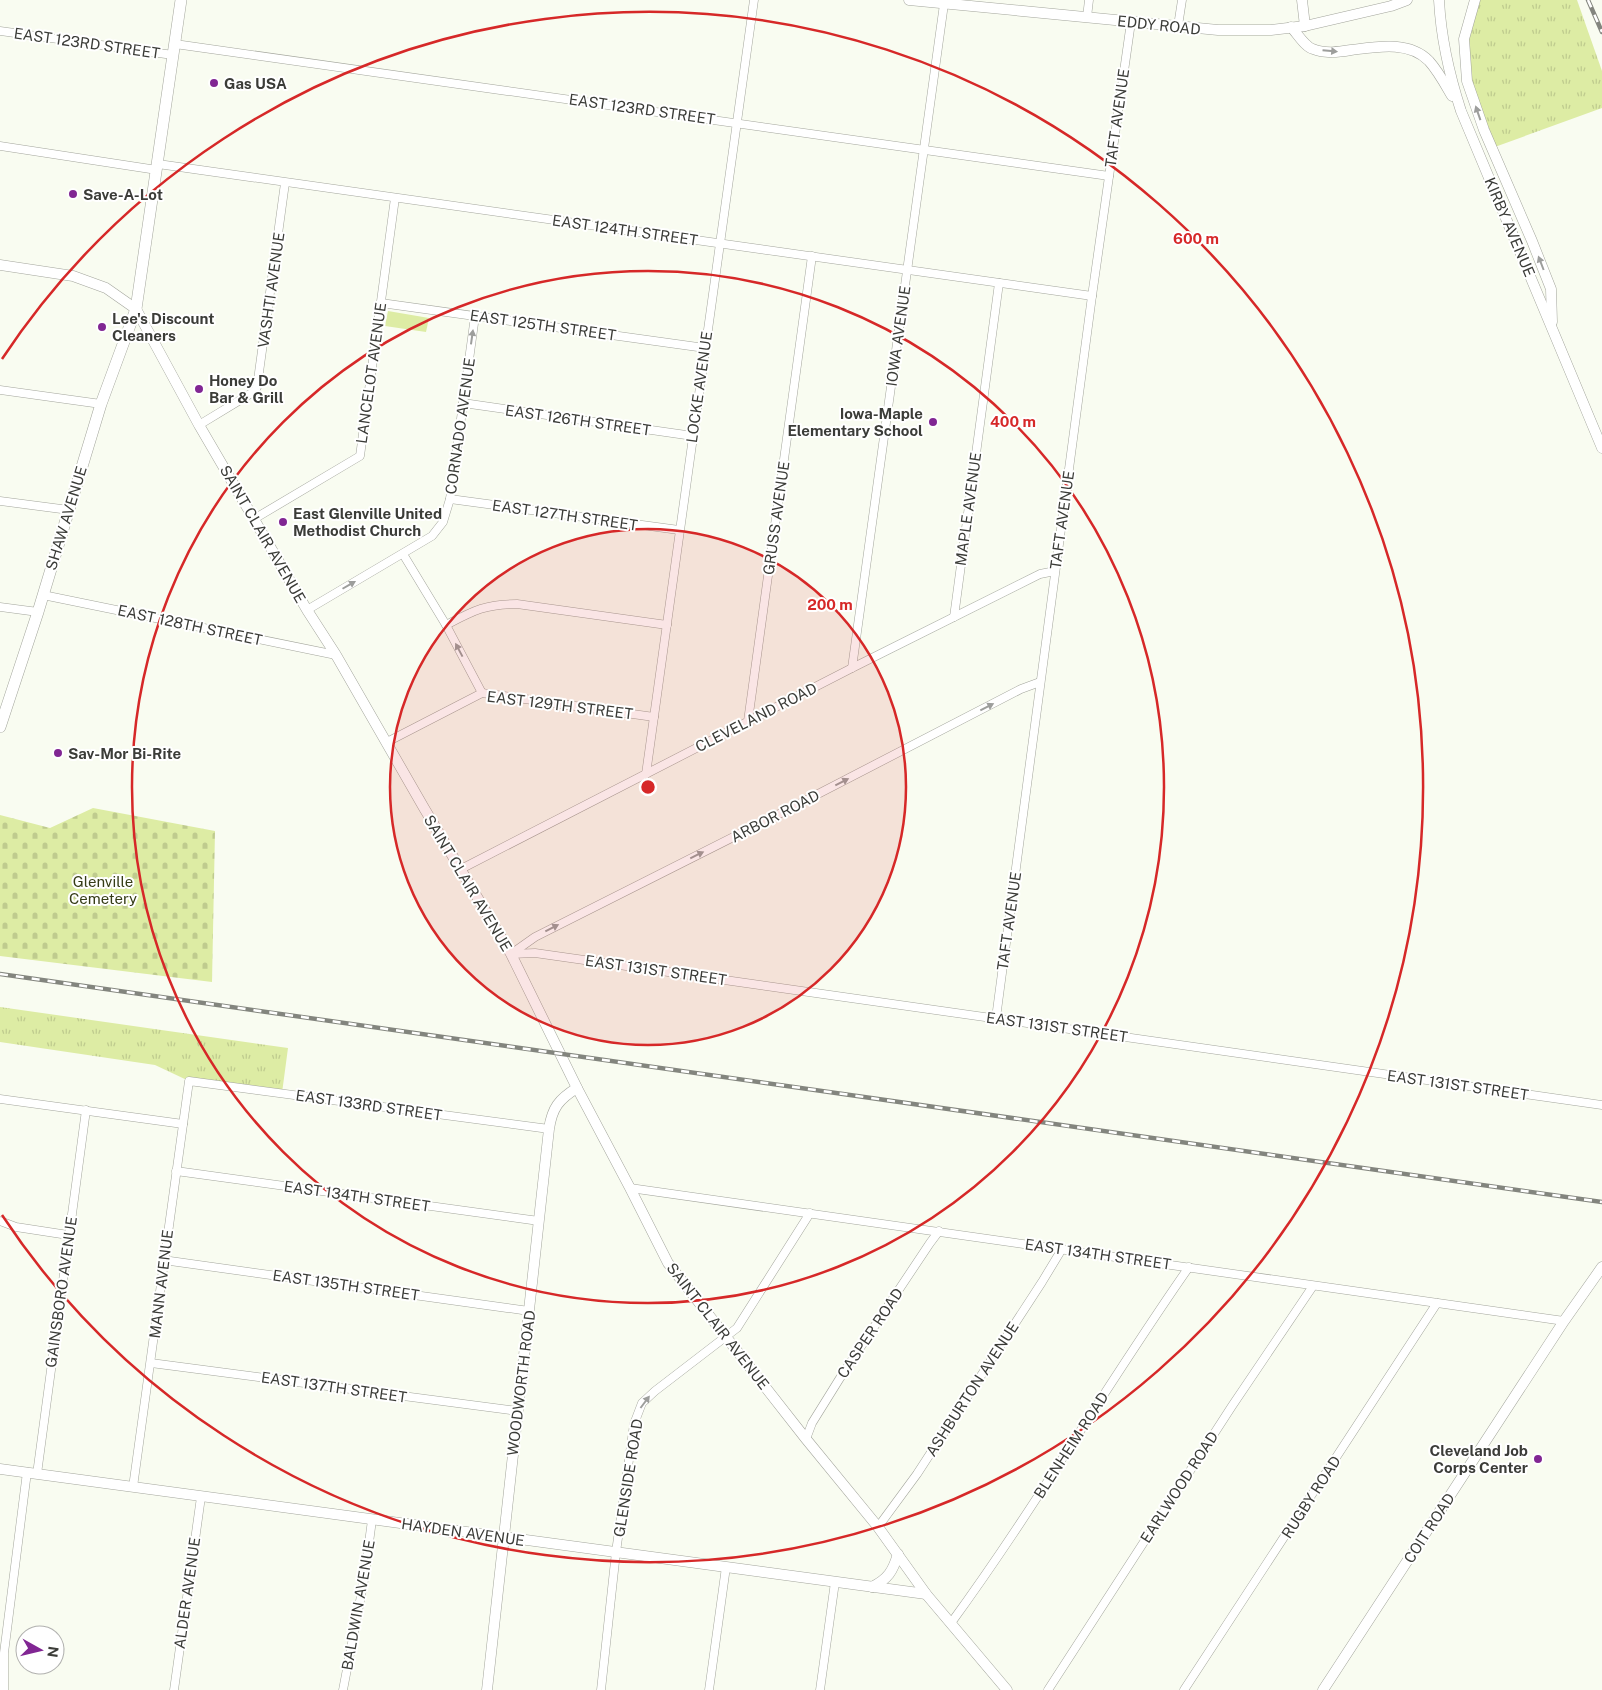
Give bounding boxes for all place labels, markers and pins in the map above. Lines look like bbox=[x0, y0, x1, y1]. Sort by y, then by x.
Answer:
place label: Gas USA bbox=[224, 75, 287, 92]
marker: Gas USA bbox=[208, 77, 220, 89]
place label: Save-A-Lot bbox=[83, 186, 163, 203]
marker: Save-A-Lot bbox=[67, 188, 79, 200]
place label: Lee's Discount Cleaners bbox=[112, 310, 214, 344]
marker: Lee's Discount Cleaners bbox=[96, 321, 108, 333]
place label: Honey Do Bar & Grill bbox=[209, 372, 284, 406]
marker: Honey Do Bar & Grill bbox=[193, 383, 205, 395]
place label: Iowa-Maple Elementary School bbox=[787, 405, 923, 439]
marker: Iowa-Maple Elementary School bbox=[927, 416, 939, 428]
place label: East Glenville United Methodist Church bbox=[293, 505, 442, 539]
marker: East Glenville United Methodist Church bbox=[277, 516, 289, 528]
place label: Sav-Mor Bi-Rite bbox=[68, 745, 181, 762]
marker: Sav-Mor Bi-Rite bbox=[52, 747, 64, 759]
centre of rings bbox=[639, 778, 657, 796]
place label: Cleveland Job Corps Center bbox=[1430, 1442, 1528, 1476]
marker: Cleveland Job Corps Center bbox=[1532, 1453, 1544, 1465]

